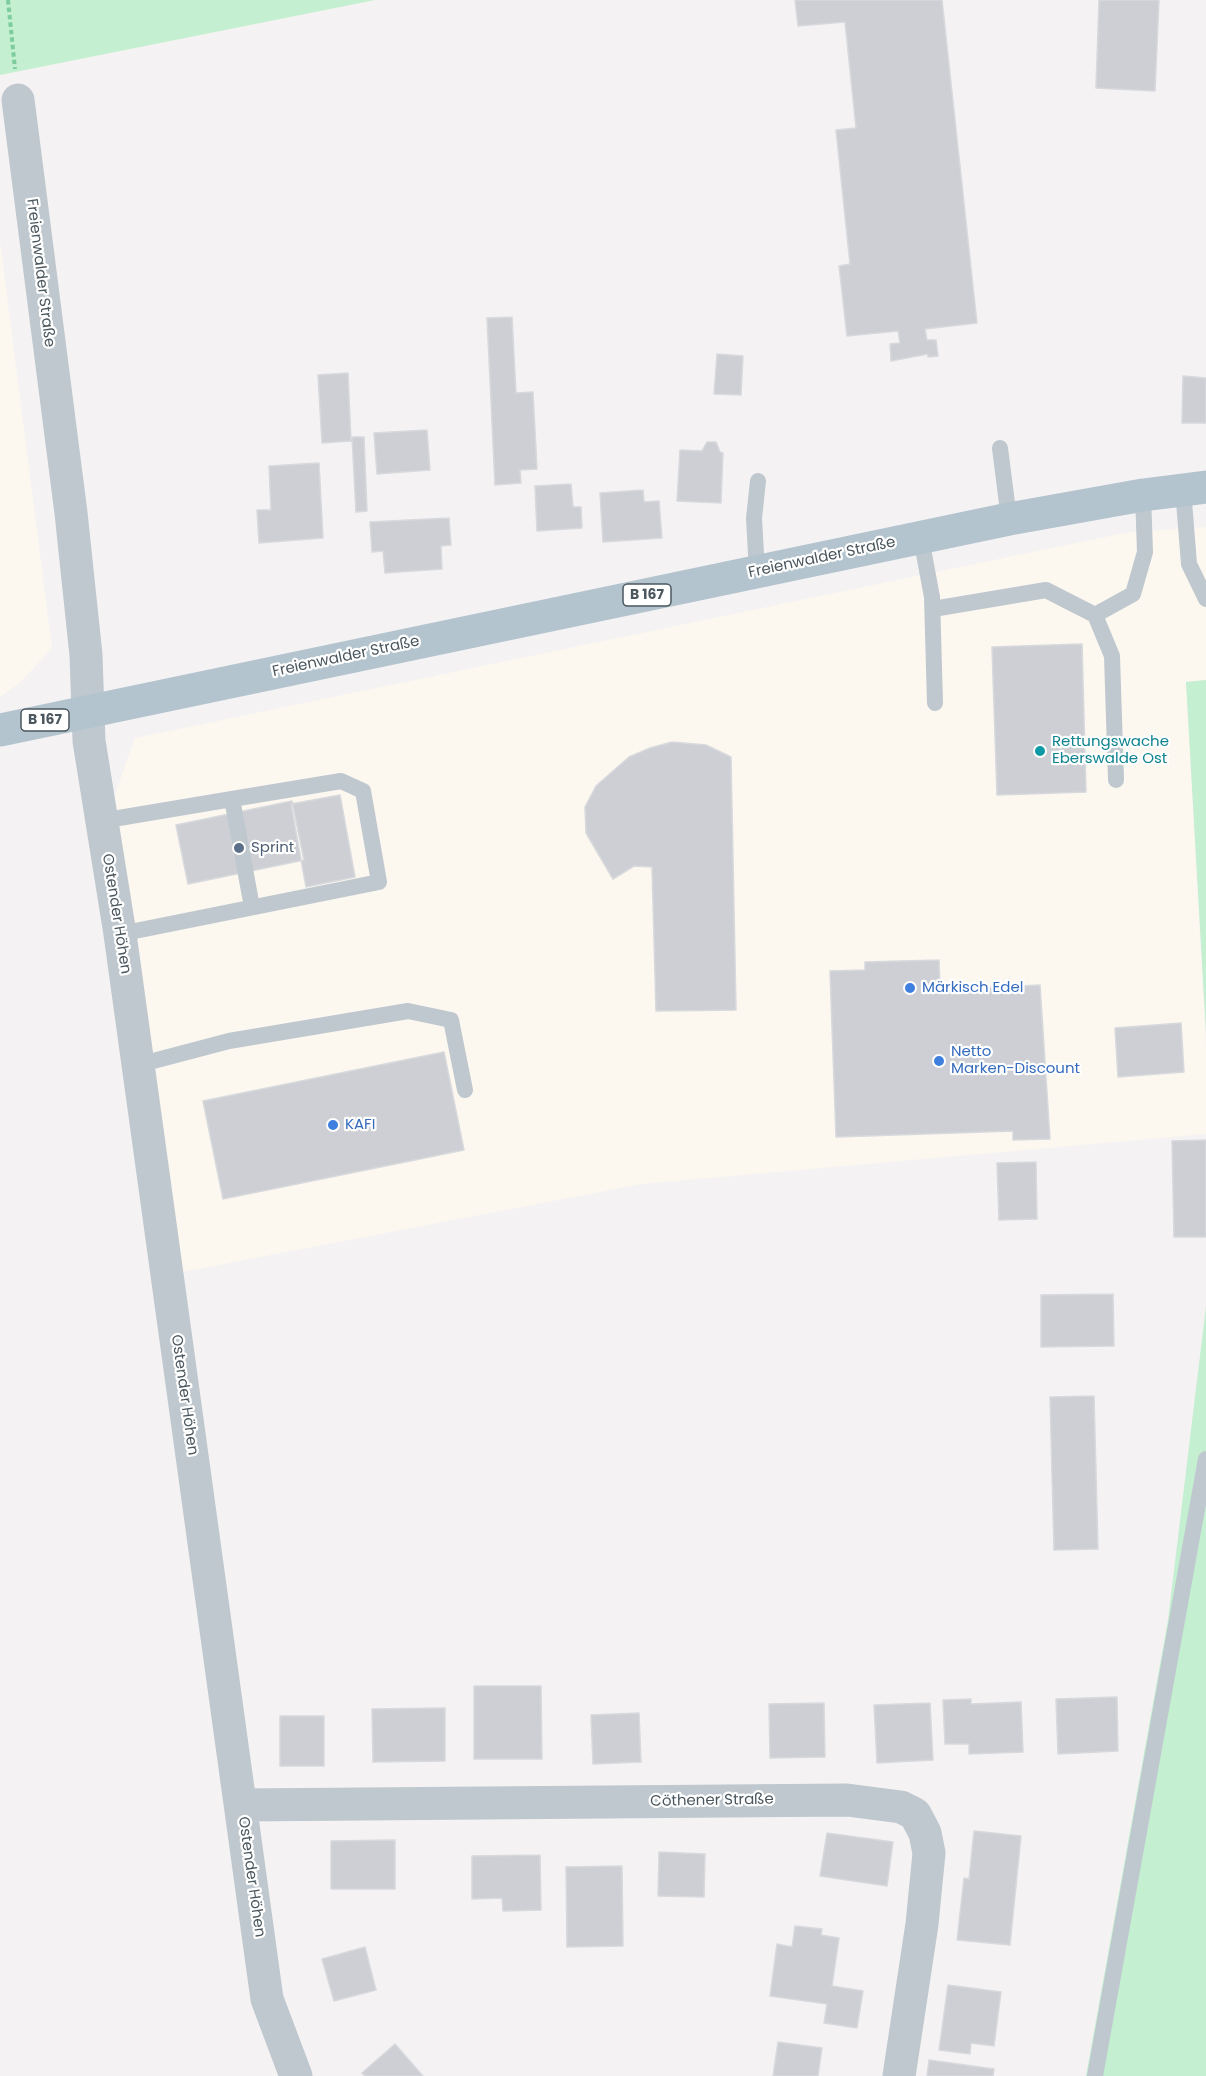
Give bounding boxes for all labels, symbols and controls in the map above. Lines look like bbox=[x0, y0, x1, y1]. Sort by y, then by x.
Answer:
street label: Freienwalder Straße bbox=[22, 198, 58, 348]
street label: Freienwalder Straße bbox=[747, 534, 897, 582]
road number: B 167 bbox=[623, 584, 671, 606]
street label: Freienwalder Straße bbox=[271, 633, 421, 681]
road number: B 167 bbox=[21, 709, 69, 731]
place label: Rettungswache Eberswalde Ost bbox=[1052, 733, 1169, 768]
marker: Rettungswache Eberswalde Ost bbox=[1033, 744, 1047, 758]
place label: Sprint bbox=[251, 839, 294, 857]
marker: Sprint bbox=[232, 841, 246, 855]
street label: Ostender Höhen bbox=[98, 853, 134, 975]
place label: Märkisch Edel bbox=[922, 979, 1023, 997]
marker: Märkisch Edel bbox=[903, 981, 917, 995]
place label: Netto Marken-Discount bbox=[951, 1043, 1080, 1078]
marker: Netto Marken-Discount bbox=[932, 1054, 946, 1068]
place label: KAFI bbox=[345, 1116, 375, 1134]
marker: KAFI bbox=[326, 1118, 340, 1132]
street label: Ostender Höhen bbox=[167, 1334, 201, 1456]
street label: Cöthener Straße bbox=[650, 1791, 774, 1811]
street label: Ostender Höhen bbox=[234, 1816, 268, 1938]

